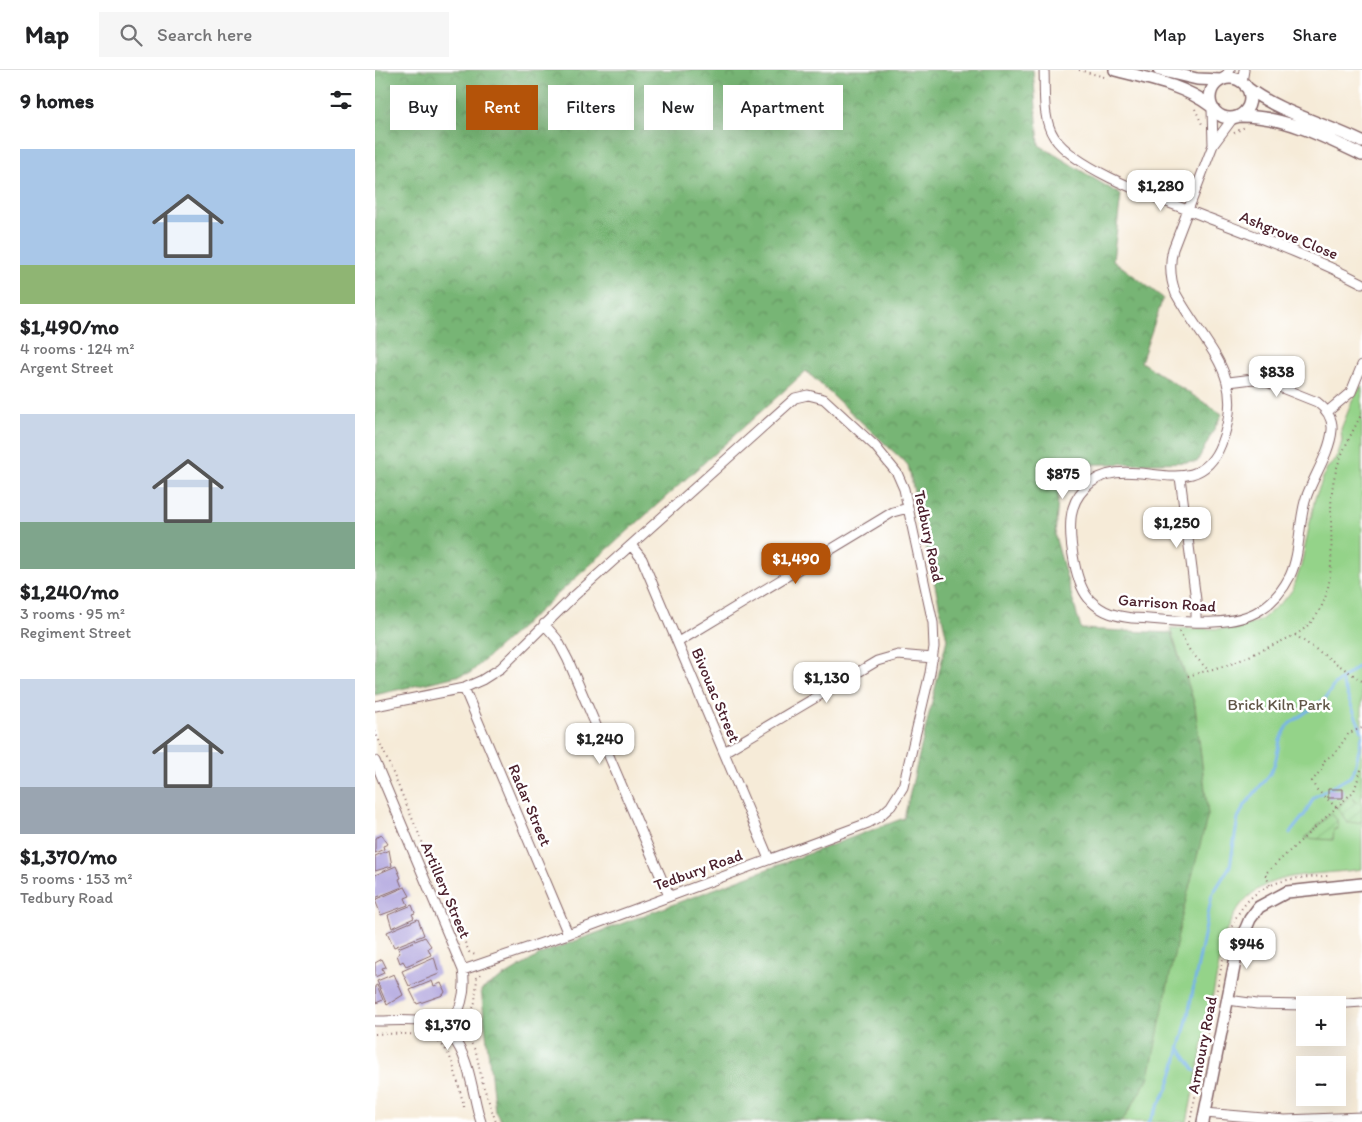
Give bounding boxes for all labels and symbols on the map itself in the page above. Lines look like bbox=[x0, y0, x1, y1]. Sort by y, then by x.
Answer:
pin: $1,280 bbox=[1120, 170, 1202, 212]
street label: Ashgrove Close bbox=[1237, 207, 1341, 263]
pin: $838 bbox=[1247, 356, 1307, 398]
pin: $875 bbox=[1033, 458, 1093, 500]
street label: Tedbury Road bbox=[910, 489, 948, 584]
pin: $1,250 bbox=[1136, 506, 1218, 549]
pin: $1,490 bbox=[755, 542, 837, 585]
street label: Garrison Road bbox=[1117, 590, 1217, 616]
street label: Bivouac Street bbox=[688, 645, 744, 745]
pin: $1,130 bbox=[786, 662, 868, 704]
park label: Brick Kiln Park bbox=[1228, 695, 1331, 714]
pin: $1,240 bbox=[559, 722, 641, 765]
street label: Radar Street bbox=[504, 761, 556, 849]
street label: Artillery Street bbox=[417, 839, 475, 941]
street label: Tedbury Road bbox=[651, 845, 745, 895]
pin: $946 bbox=[1217, 928, 1277, 970]
street label: Armoury Road bbox=[1183, 994, 1221, 1095]
pin: $1,370 bbox=[407, 1008, 489, 1051]

